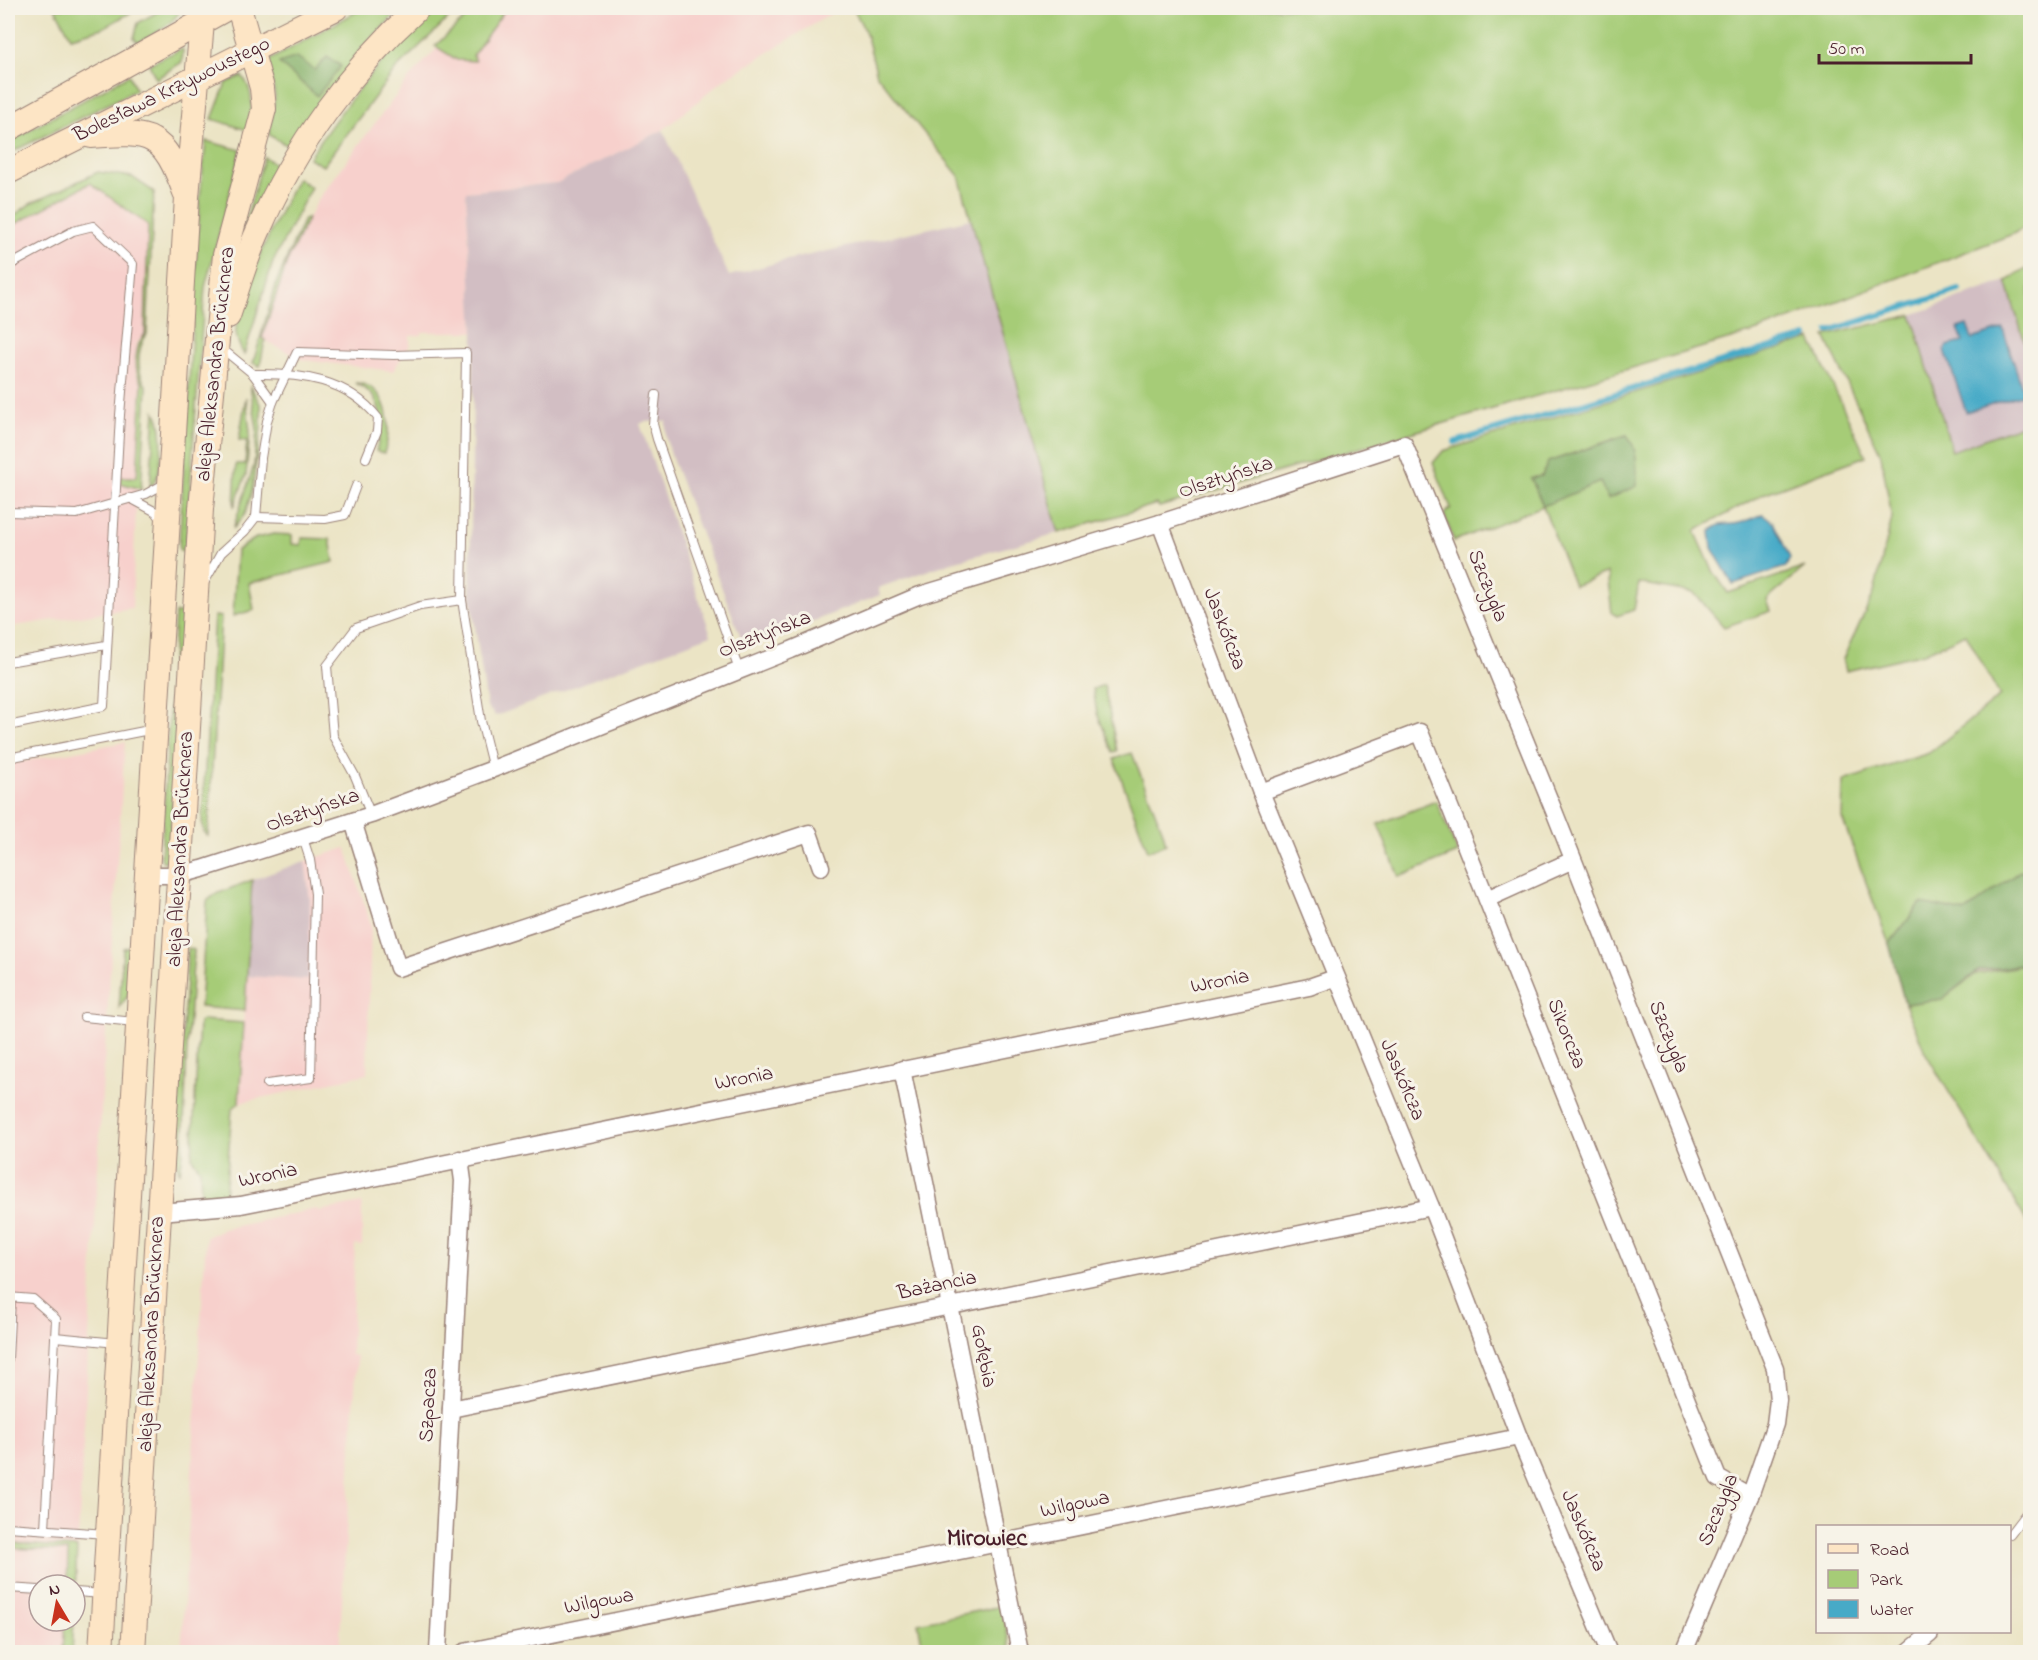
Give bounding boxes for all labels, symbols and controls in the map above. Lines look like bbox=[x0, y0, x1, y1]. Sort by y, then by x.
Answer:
scale bar bbox=[1819, 27, 1970, 65]
street label: Bolesława Krzywoustego bbox=[68, 29, 276, 153]
text: 50 m bbox=[1828, 37, 1865, 63]
street label: aleja Aleksandra Brücknera bbox=[189, 245, 243, 483]
street label: Olsztyńska bbox=[1175, 449, 1277, 509]
street label: Szczygla bbox=[1457, 545, 1515, 627]
street label: Jaskółcza bbox=[1195, 583, 1253, 675]
street label: Olsztyńska bbox=[714, 603, 816, 669]
street label: aleja Aleksandra Brücknera bbox=[160, 730, 202, 968]
street label: Olsztyńska bbox=[262, 781, 364, 843]
street label: Wronia bbox=[1188, 962, 1252, 1002]
street label: Sikorcza bbox=[1538, 994, 1594, 1074]
street label: Szczygla bbox=[1638, 996, 1696, 1078]
street label: Jaskółcza bbox=[1371, 1035, 1433, 1125]
street label: Wronia bbox=[712, 1059, 776, 1099]
street label: Wronia bbox=[236, 1155, 300, 1197]
street label: aleja Aleksandra Brücknera bbox=[131, 1215, 173, 1453]
street label: Bażancia bbox=[894, 1263, 979, 1309]
street label: Gołębia bbox=[962, 1322, 1004, 1390]
street label: Szpacza bbox=[412, 1367, 446, 1443]
street label: Szczygla bbox=[1691, 1469, 1749, 1551]
street label: Wilgowa bbox=[1038, 1483, 1113, 1529]
street label: Jaskółcza bbox=[1552, 1486, 1614, 1576]
district label: Mirowiec bbox=[947, 1522, 1028, 1557]
legend bbox=[1816, 1525, 2011, 1633]
text: Road bbox=[1870, 1538, 1909, 1564]
text: Park bbox=[1870, 1568, 1903, 1594]
north arrow bbox=[27, 1573, 87, 1633]
text: N bbox=[47, 1577, 62, 1603]
street label: Wilgowa bbox=[562, 1581, 637, 1625]
text: Water bbox=[1870, 1598, 1914, 1624]

